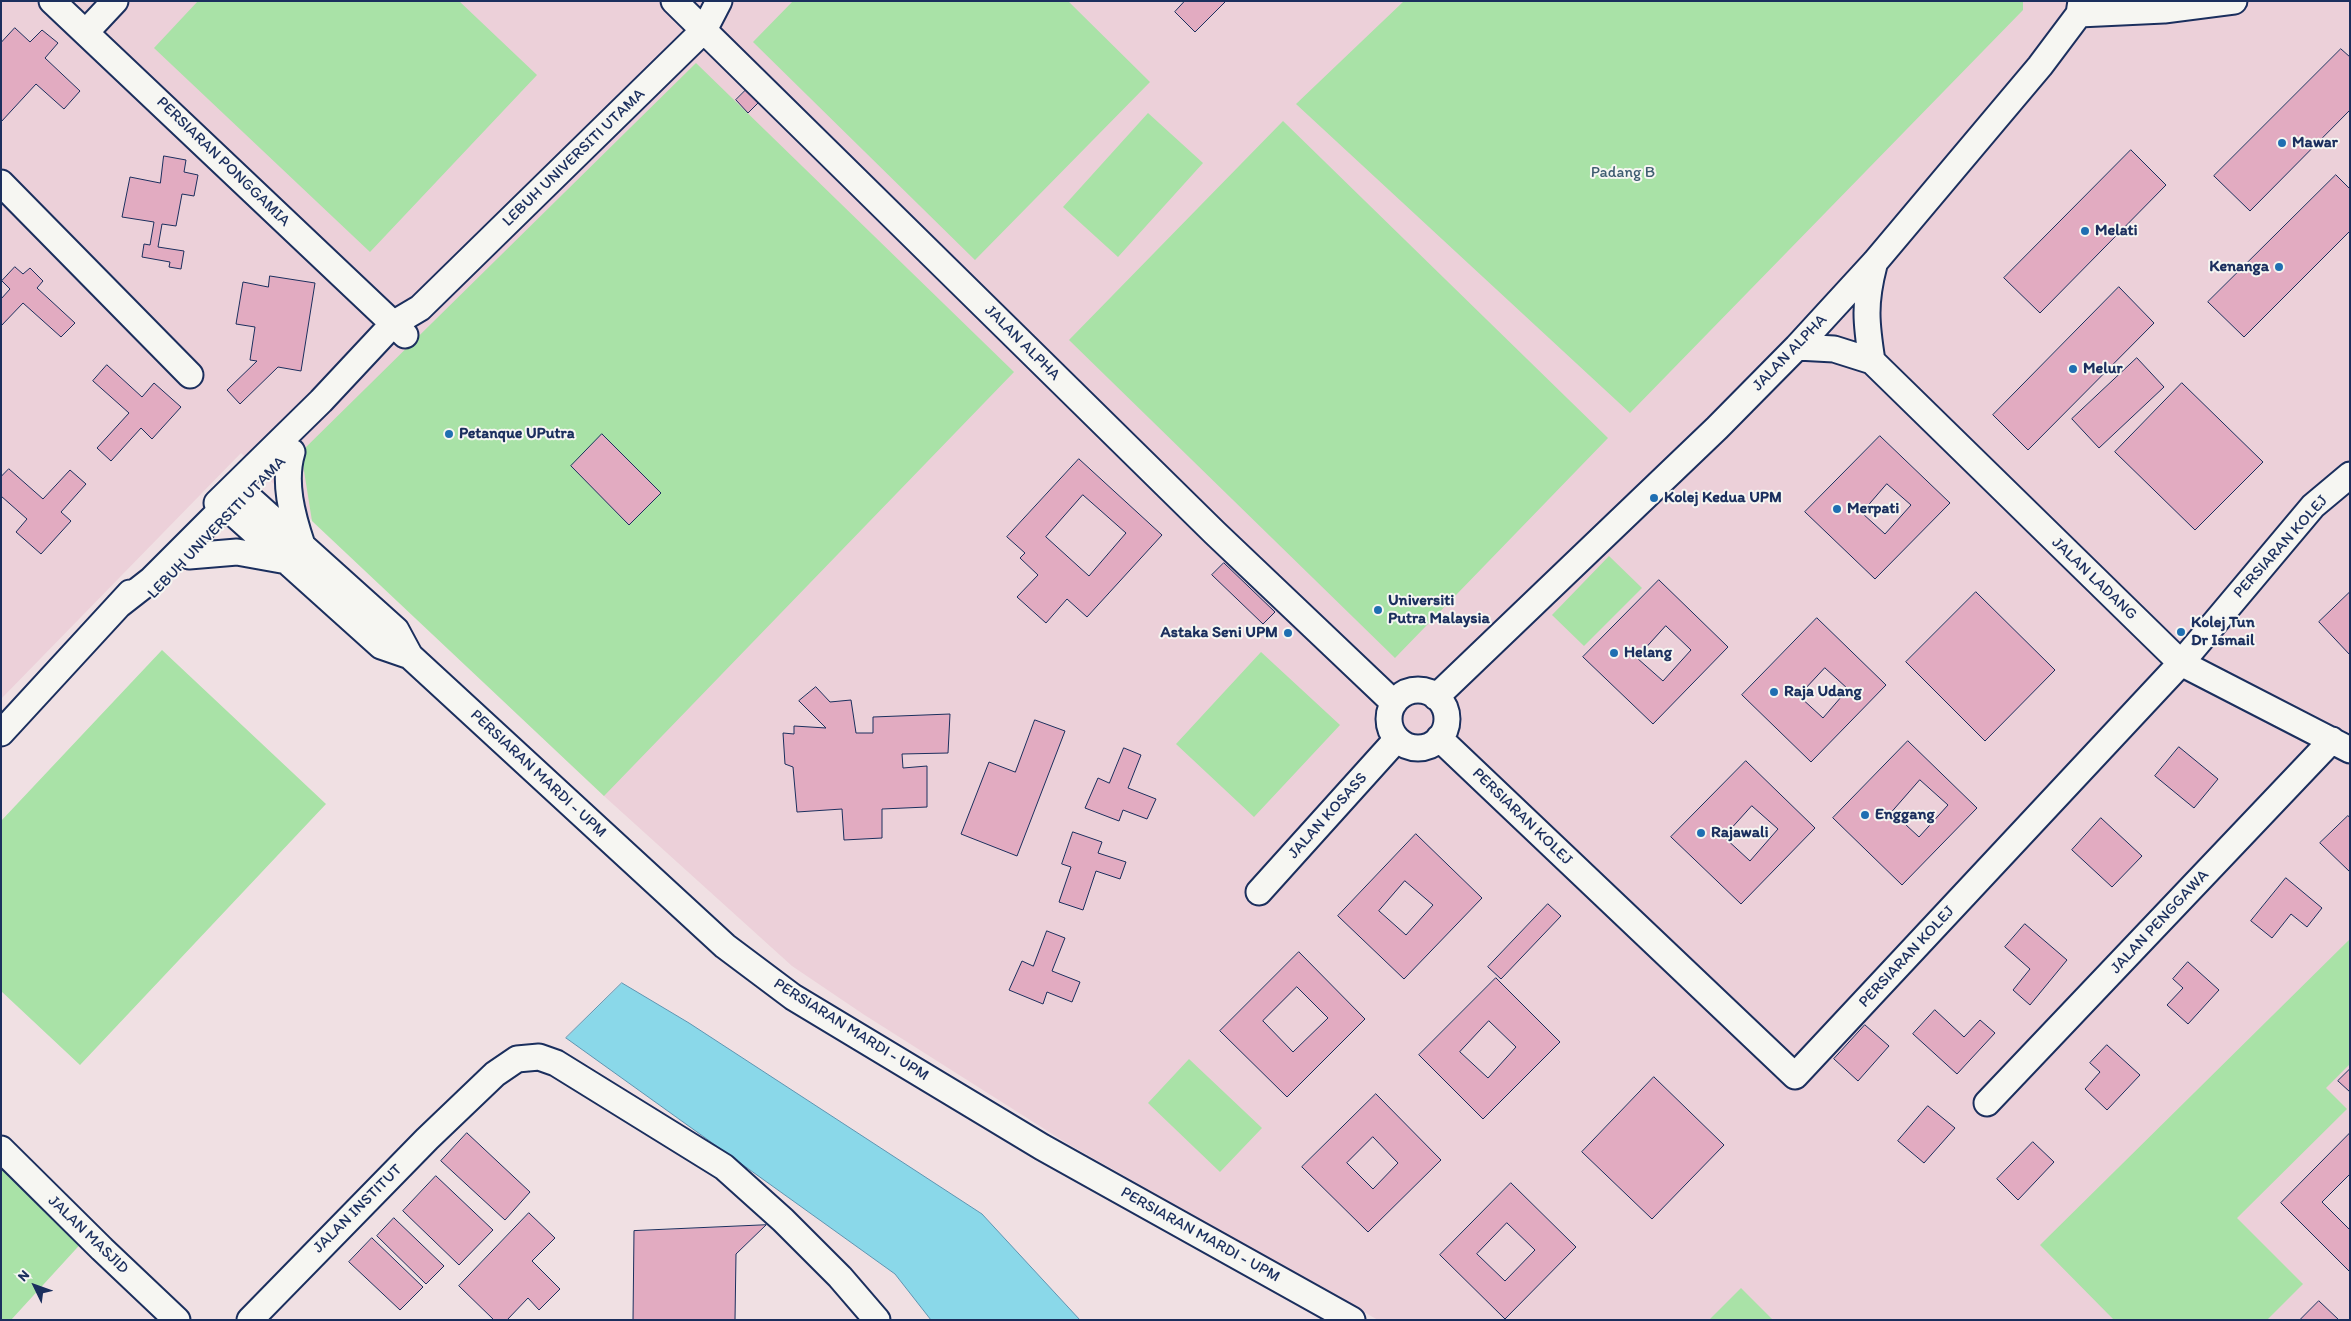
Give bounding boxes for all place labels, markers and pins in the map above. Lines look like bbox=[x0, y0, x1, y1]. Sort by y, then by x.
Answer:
place label: Mawar bbox=[2292, 133, 2338, 153]
marker: Mawar bbox=[2276, 137, 2288, 149]
place label: Melati bbox=[2095, 221, 2138, 241]
marker: Melati bbox=[2079, 225, 2091, 237]
place label: Kenanga bbox=[2209, 257, 2269, 277]
marker: Kenanga bbox=[2273, 261, 2285, 273]
place label: Melur bbox=[2083, 359, 2123, 379]
marker: Melur bbox=[2067, 363, 2079, 375]
place label: Petanque UPutra bbox=[459, 424, 575, 444]
marker: Petanque UPutra bbox=[443, 428, 455, 440]
place label: Kolej Kedua UPM bbox=[1664, 488, 1782, 508]
marker: Kolej Kedua UPM bbox=[1648, 492, 1660, 504]
place label: Merpati bbox=[1847, 499, 1899, 519]
marker: Merpati bbox=[1831, 503, 1843, 515]
place label: Universiti Putra Malaysia bbox=[1388, 591, 1490, 629]
marker: Universiti Putra Malaysia bbox=[1372, 604, 1384, 616]
place label: Kolej Tun Dr Ismail bbox=[2191, 613, 2255, 651]
place label: Astaka Seni UPM bbox=[1161, 623, 1278, 643]
marker: Kolej Tun Dr Ismail bbox=[2175, 626, 2187, 638]
marker: Astaka Seni UPM bbox=[1282, 627, 1294, 639]
place label: Helang bbox=[1624, 643, 1672, 663]
marker: Helang bbox=[1608, 647, 1620, 659]
place label: Raja Udang bbox=[1784, 682, 1862, 702]
marker: Raja Udang bbox=[1768, 686, 1780, 698]
place label: Enggang bbox=[1875, 805, 1935, 825]
marker: Enggang bbox=[1859, 809, 1871, 821]
place label: Rajawali bbox=[1711, 823, 1769, 843]
marker: Rajawali bbox=[1695, 827, 1707, 839]

